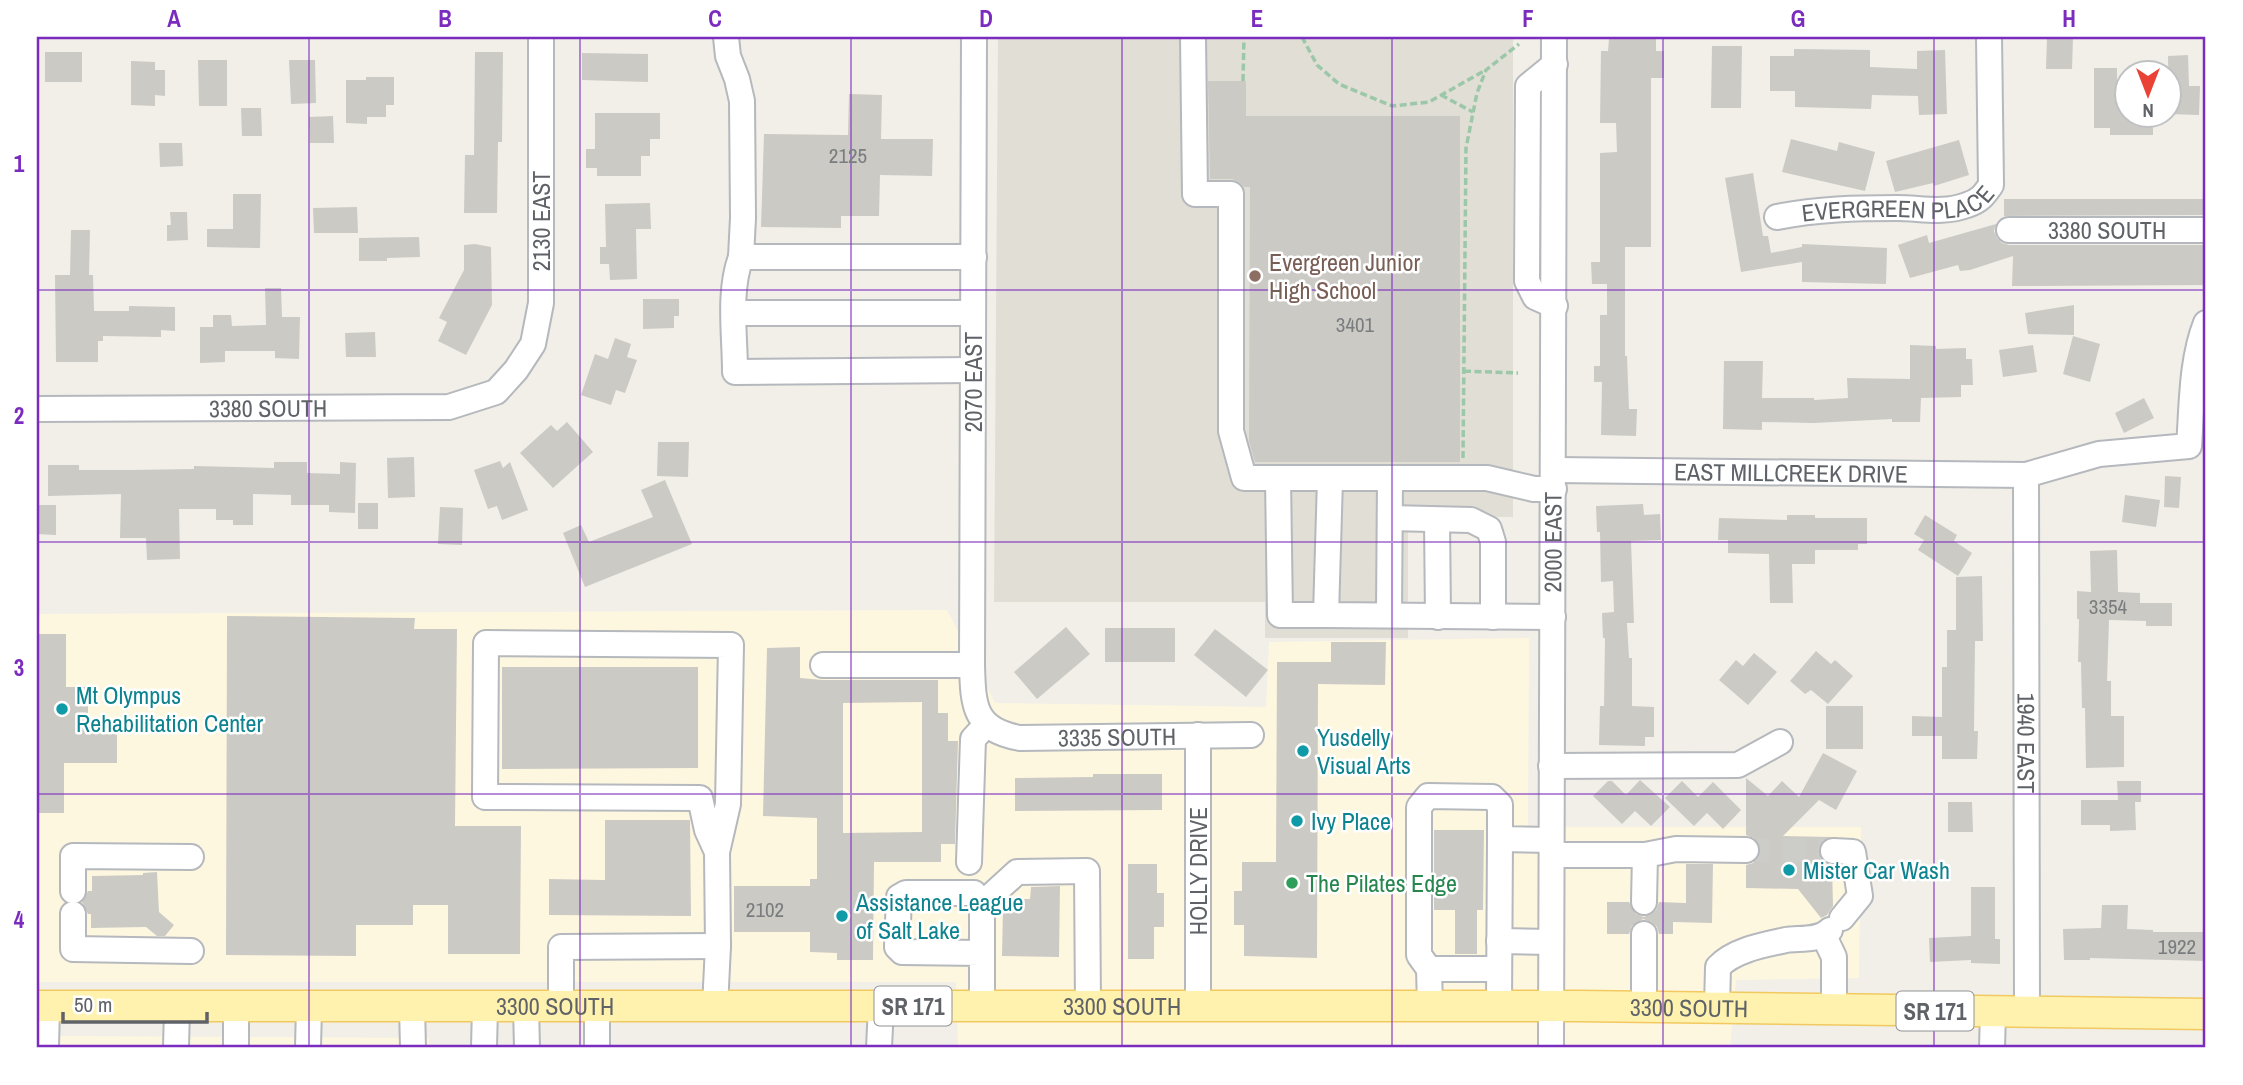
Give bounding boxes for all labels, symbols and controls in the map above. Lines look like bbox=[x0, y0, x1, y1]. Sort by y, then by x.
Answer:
text: A bbox=[167, 3, 181, 34]
text: B bbox=[438, 3, 452, 34]
text: C bbox=[708, 3, 722, 34]
text: D bbox=[979, 3, 993, 34]
text: E bbox=[1251, 3, 1263, 34]
text: F bbox=[1522, 3, 1534, 34]
text: G bbox=[1791, 3, 1805, 34]
text: H bbox=[2062, 3, 2076, 34]
north arrow bbox=[2114, 60, 2184, 130]
text: N bbox=[2142, 98, 2154, 124]
house number: 2125 bbox=[829, 141, 867, 170]
text: 1 bbox=[14, 148, 25, 179]
street label: 2130 EAST bbox=[525, 171, 557, 271]
street label: EVERGREEN PLACE bbox=[1800, 178, 2001, 229]
street label: 3380 SOUTH bbox=[2048, 214, 2166, 246]
place label: Evergreen Junior High School bbox=[1269, 246, 1420, 306]
marker: Evergreen Junior High School bbox=[1247, 268, 1263, 284]
house number: 3401 bbox=[1336, 310, 1375, 339]
street label: 2070 EAST bbox=[957, 332, 989, 432]
street label: 3380 SOUTH bbox=[209, 392, 327, 424]
text: 2 bbox=[14, 400, 24, 431]
street label: EAST MILLCREEK DRIVE bbox=[1674, 455, 1908, 490]
street label: 2000 EAST bbox=[1536, 492, 1569, 592]
house number: 3354 bbox=[2089, 592, 2128, 621]
text: 3 bbox=[14, 652, 24, 683]
place label: Mt Olympus Rehabilitation Center bbox=[76, 679, 264, 739]
street label: 1940 EAST bbox=[2010, 693, 2043, 793]
marker: Mt Olympus Rehabilitation Center bbox=[54, 701, 70, 717]
street label: 3335 SOUTH bbox=[1058, 720, 1176, 754]
place label: Yusdelly Visual Arts bbox=[1317, 721, 1411, 781]
marker: Yusdelly Visual Arts bbox=[1295, 743, 1311, 759]
place label: Ivy Place bbox=[1311, 805, 1391, 837]
street label: HOLLY DRIVE bbox=[1182, 807, 1214, 935]
marker: Ivy Place bbox=[1289, 813, 1305, 829]
place label: Mister Car Wash bbox=[1803, 854, 1950, 886]
marker: Mister Car Wash bbox=[1781, 862, 1797, 878]
place label: The Pilates Edge bbox=[1306, 867, 1457, 899]
marker: The Pilates Edge bbox=[1284, 875, 1300, 891]
place label: Assistance League of Salt Lake bbox=[855, 886, 1023, 946]
house number: 2102 bbox=[746, 895, 784, 924]
text: 4 bbox=[14, 904, 25, 935]
marker: Assistance League of Salt Lake bbox=[834, 908, 850, 924]
house number: 1922 bbox=[2158, 932, 2196, 961]
scale bar bbox=[63, 980, 206, 1024]
road number: SR 171 bbox=[874, 987, 951, 1026]
text: 50 m bbox=[74, 990, 112, 1019]
street label: 3300 SOUTH bbox=[496, 990, 614, 1022]
street label: 3300 SOUTH bbox=[1063, 990, 1181, 1022]
street label: 3300 SOUTH bbox=[1630, 991, 1748, 1024]
road number: SR 171 bbox=[1896, 992, 1974, 1030]

